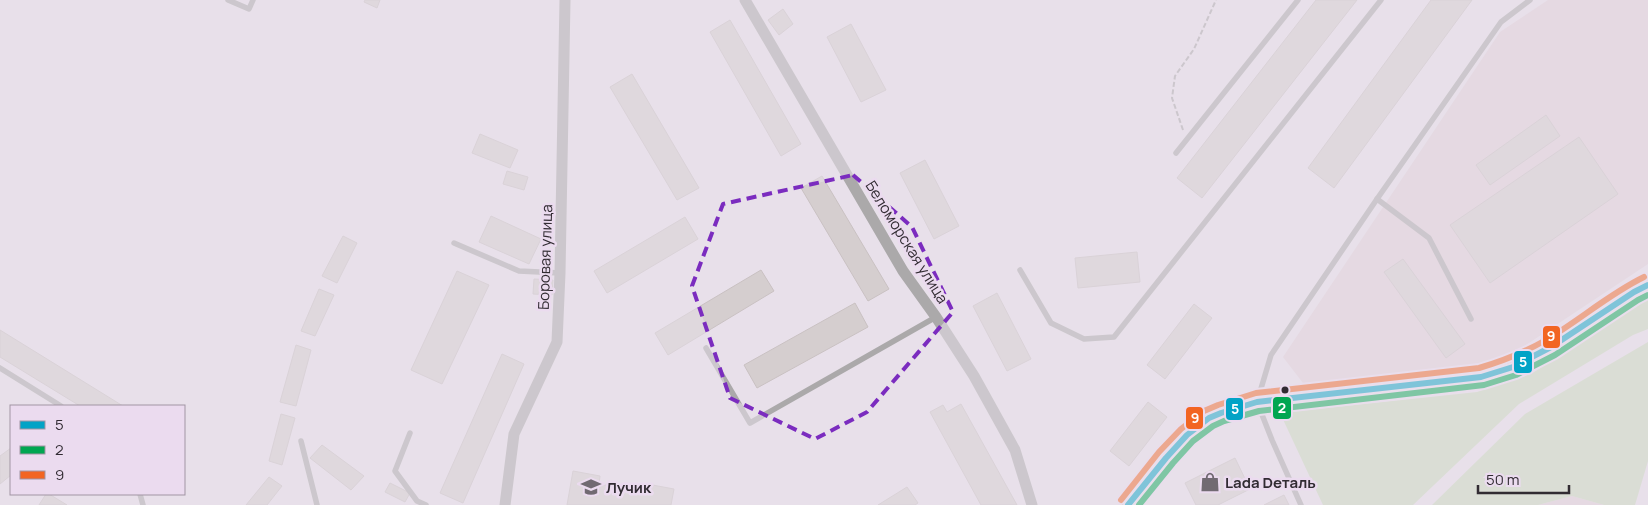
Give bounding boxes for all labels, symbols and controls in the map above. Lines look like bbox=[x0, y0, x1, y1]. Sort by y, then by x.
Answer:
street label: Беломорская улица bbox=[861, 177, 953, 307]
street label: Боровая улица bbox=[533, 204, 557, 310]
line badge: 9 bbox=[1542, 325, 1561, 349]
text: 9 bbox=[1547, 326, 1555, 345]
line badge: 5 bbox=[1513, 350, 1533, 374]
text: 5 bbox=[1519, 352, 1527, 371]
unlabelled marker bbox=[1280, 385, 1290, 395]
line badge: 2 bbox=[1272, 396, 1292, 420]
line badge: 5 bbox=[1225, 397, 1244, 421]
text: 2 bbox=[1278, 398, 1286, 417]
text: 5 bbox=[1231, 399, 1239, 418]
legend bbox=[10, 405, 185, 495]
line badge: 9 bbox=[1185, 406, 1204, 430]
text: 9 bbox=[1191, 408, 1199, 427]
text: 5 bbox=[55, 414, 64, 435]
text: 2 bbox=[55, 439, 64, 460]
scale bar bbox=[1478, 462, 1569, 494]
text: 9 bbox=[55, 464, 64, 485]
text: 50 m bbox=[1486, 469, 1520, 490]
shop icon: Lada Dеталь bbox=[1199, 471, 1221, 493]
place label: Lada Dеталь bbox=[1225, 472, 1316, 493]
school or university icon: Лучик bbox=[580, 476, 602, 498]
place label: Лучик bbox=[606, 477, 652, 498]

